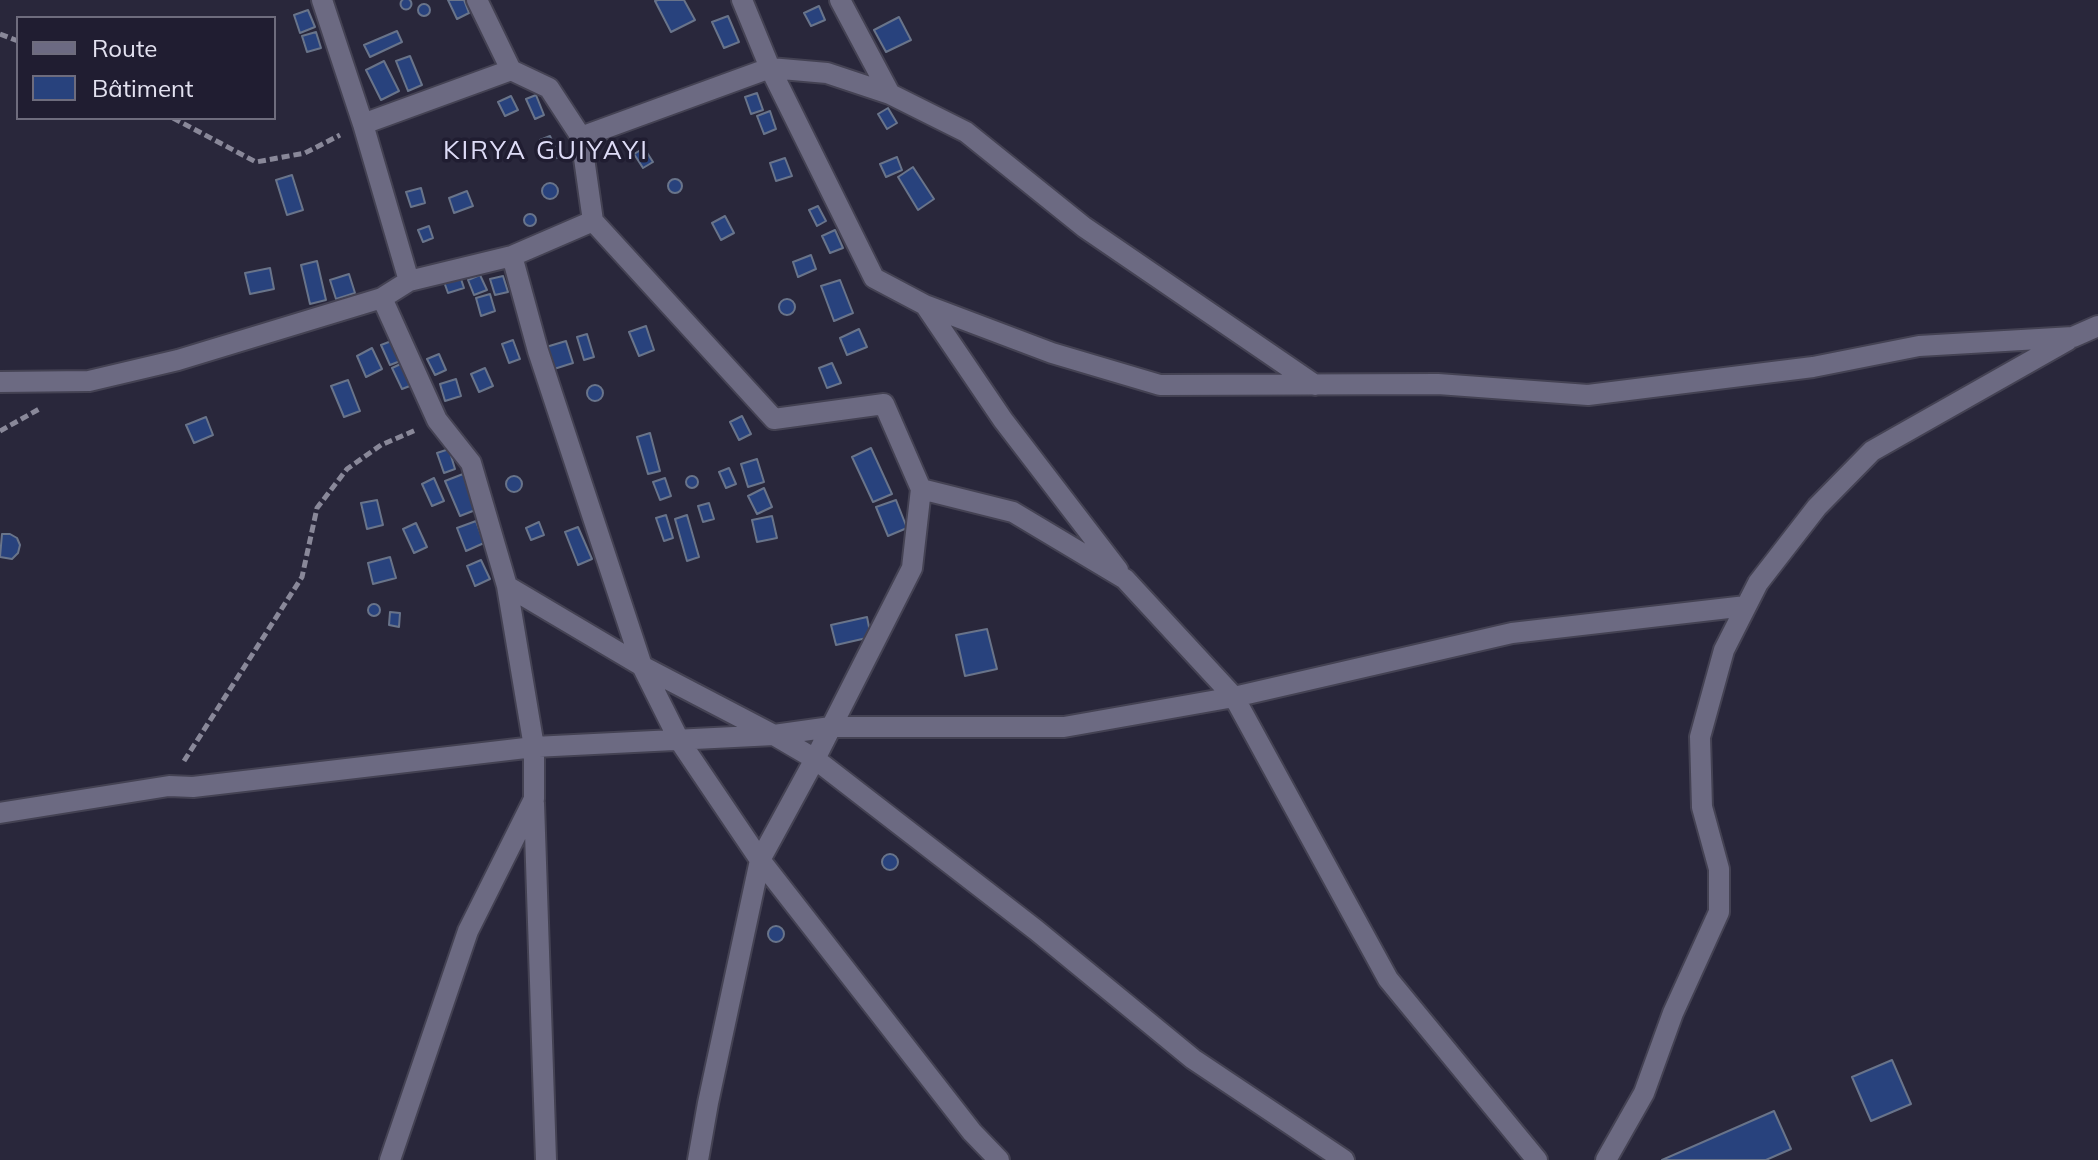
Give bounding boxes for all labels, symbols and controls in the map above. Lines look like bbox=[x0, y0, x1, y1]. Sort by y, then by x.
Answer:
legend bbox=[16, 16, 276, 120]
text: Route bbox=[92, 33, 157, 63]
text: Bâtiment bbox=[92, 73, 193, 103]
district label: KIRYA GUIYAYI bbox=[443, 135, 649, 167]

